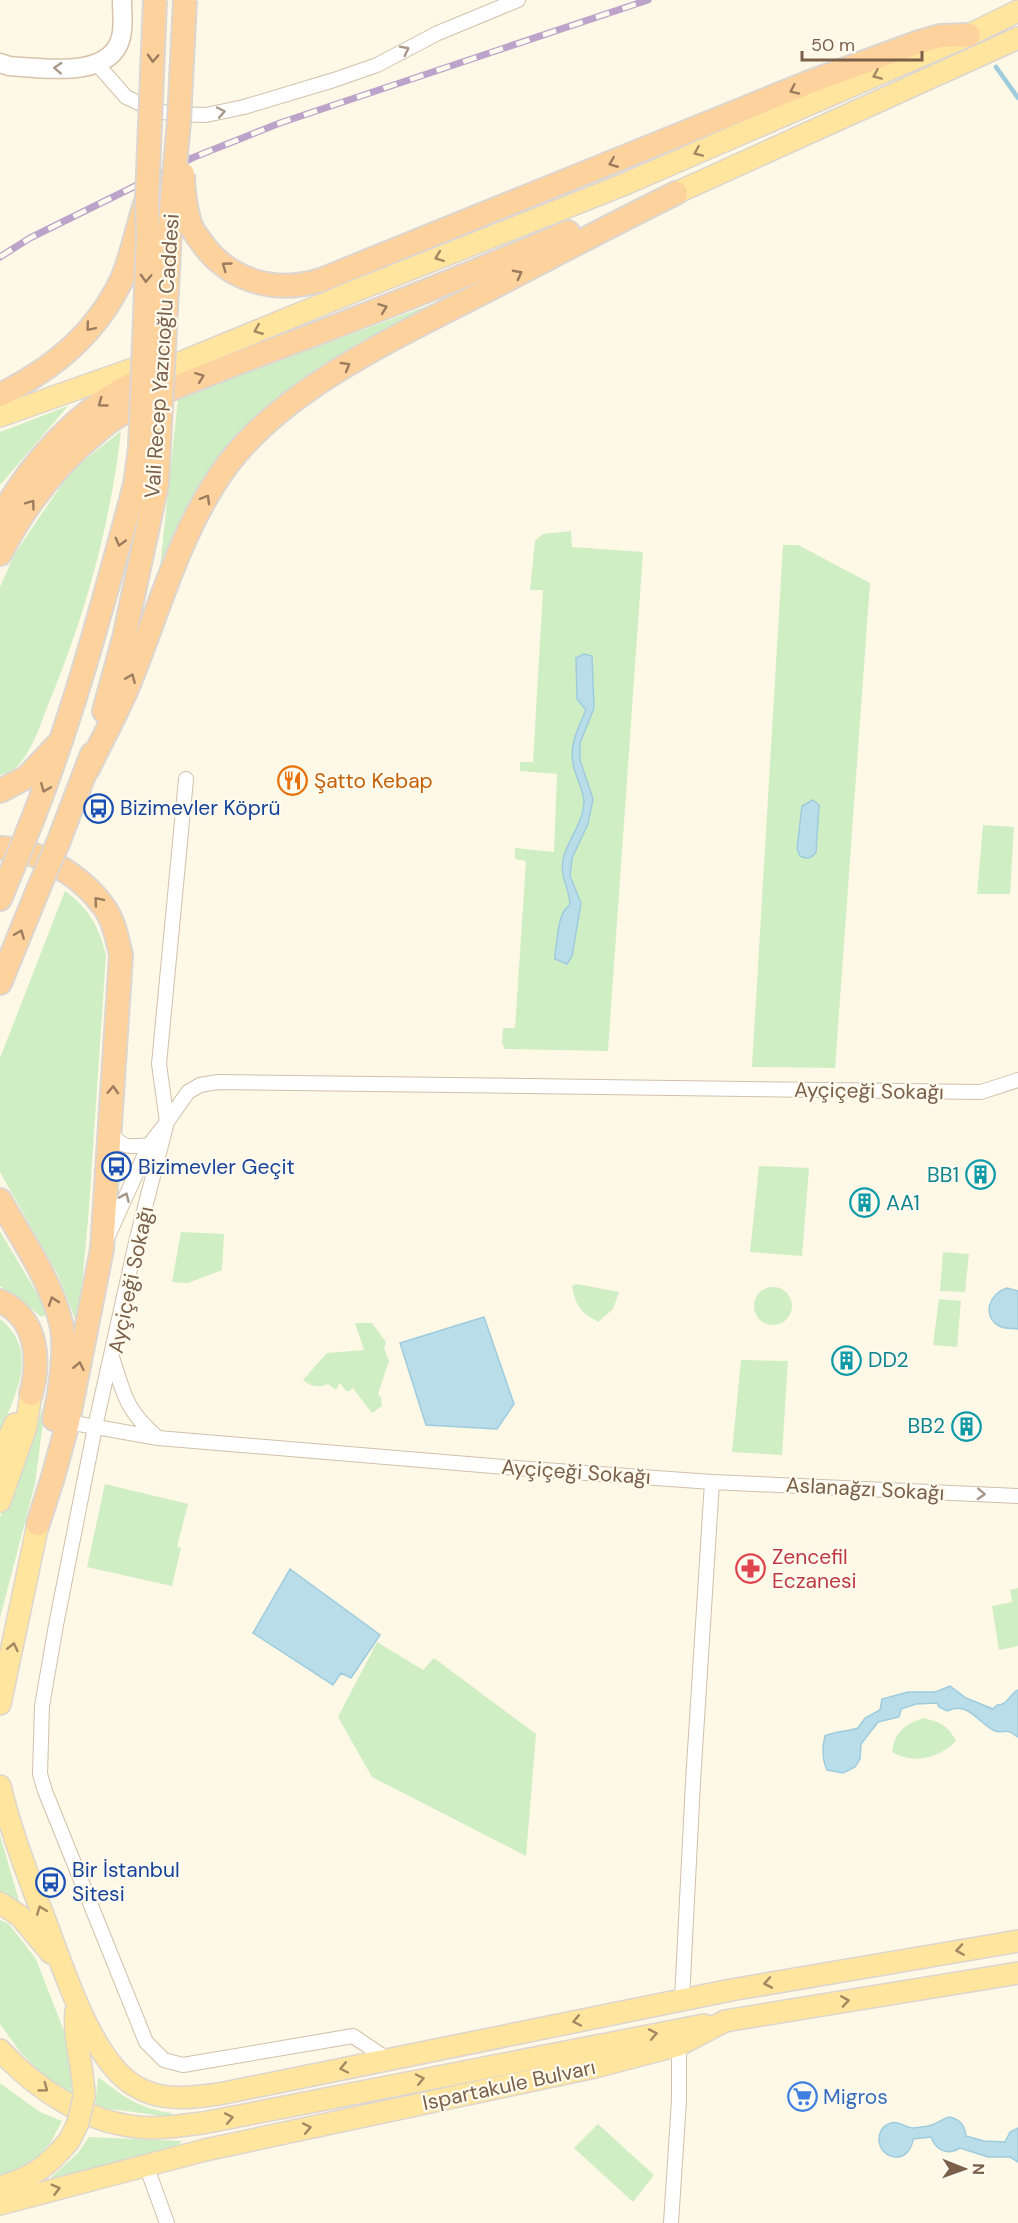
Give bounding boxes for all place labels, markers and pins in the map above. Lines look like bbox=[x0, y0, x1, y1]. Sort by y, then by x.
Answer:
restaurant icon: Şatto Kebap bbox=[277, 765, 309, 797]
place label: Şatto Kebap bbox=[314, 767, 433, 795]
bus stop icon: Bizimevler Köprü bbox=[83, 792, 115, 824]
place label: Bizimevler Köprü bbox=[120, 794, 281, 822]
bus stop icon: Bizimevler Geçit bbox=[101, 1151, 133, 1183]
place label: Bizimevler Geçit bbox=[138, 1153, 295, 1181]
building icon: BB1 bbox=[964, 1159, 996, 1191]
place label: BB1 bbox=[927, 1161, 959, 1189]
building icon: AA1 bbox=[849, 1187, 881, 1219]
place label: AA1 bbox=[886, 1189, 920, 1217]
building icon: DD2 bbox=[831, 1344, 863, 1376]
place label: DD2 bbox=[868, 1346, 909, 1374]
building icon: BB2 bbox=[950, 1410, 982, 1442]
place label: BB2 bbox=[908, 1412, 945, 1440]
place label: Zencefil Eczanesi bbox=[772, 1543, 856, 1595]
pharmacy icon: Zencefil Eczanesi bbox=[735, 1553, 767, 1585]
place label: Bir İstanbul Sitesi bbox=[72, 1856, 180, 1908]
bus stop icon: Bir İstanbul Sitesi bbox=[35, 1866, 67, 1898]
supermarket icon: Migros bbox=[786, 2081, 818, 2113]
place label: Migros bbox=[823, 2083, 888, 2111]

